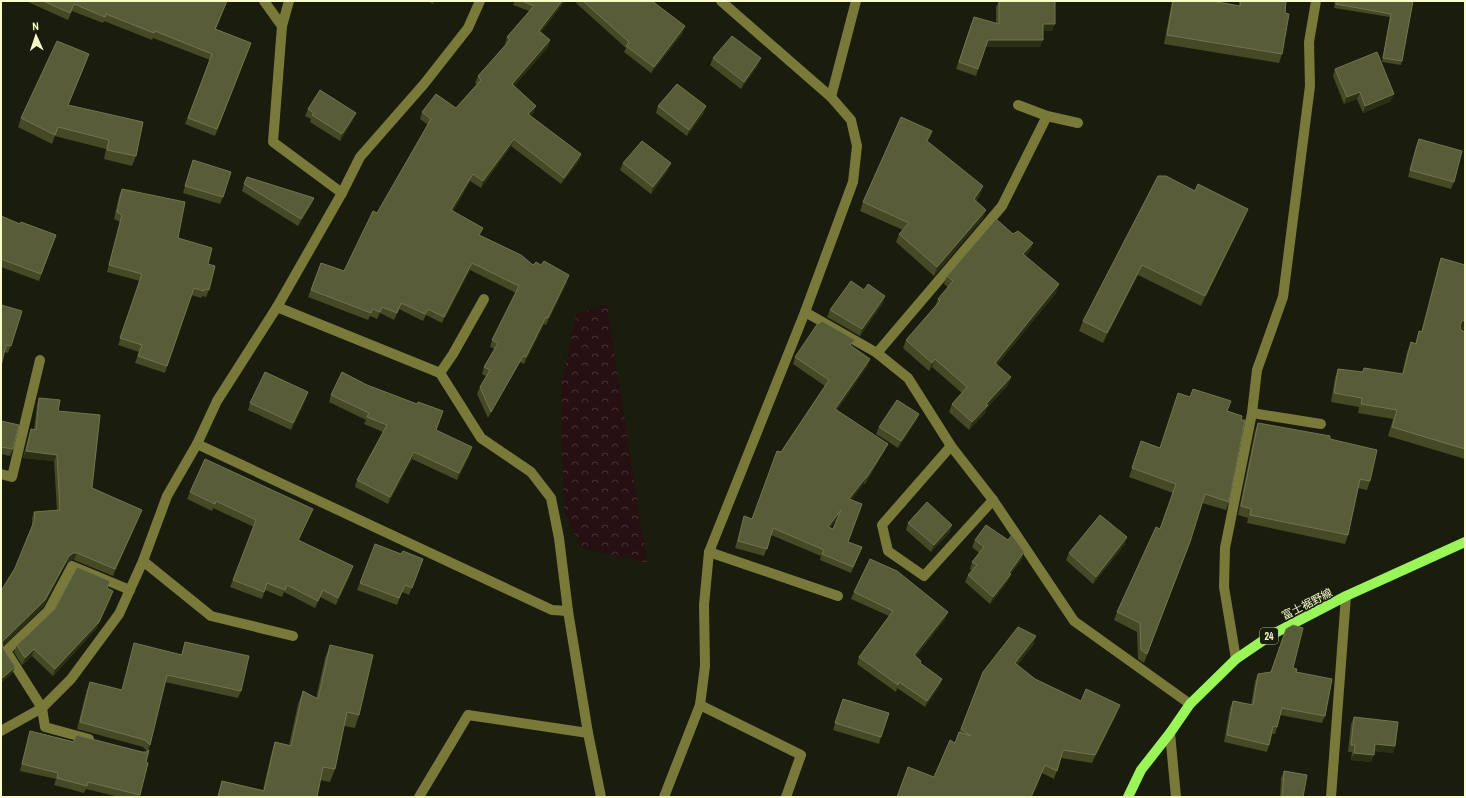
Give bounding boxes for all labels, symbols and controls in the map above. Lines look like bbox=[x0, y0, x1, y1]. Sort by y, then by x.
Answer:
north arrow bbox=[16, 16, 56, 56]
text: N bbox=[32, 19, 39, 33]
street label: 富士裾野線 bbox=[1279, 585, 1335, 623]
road number: 24 bbox=[1260, 628, 1278, 644]

